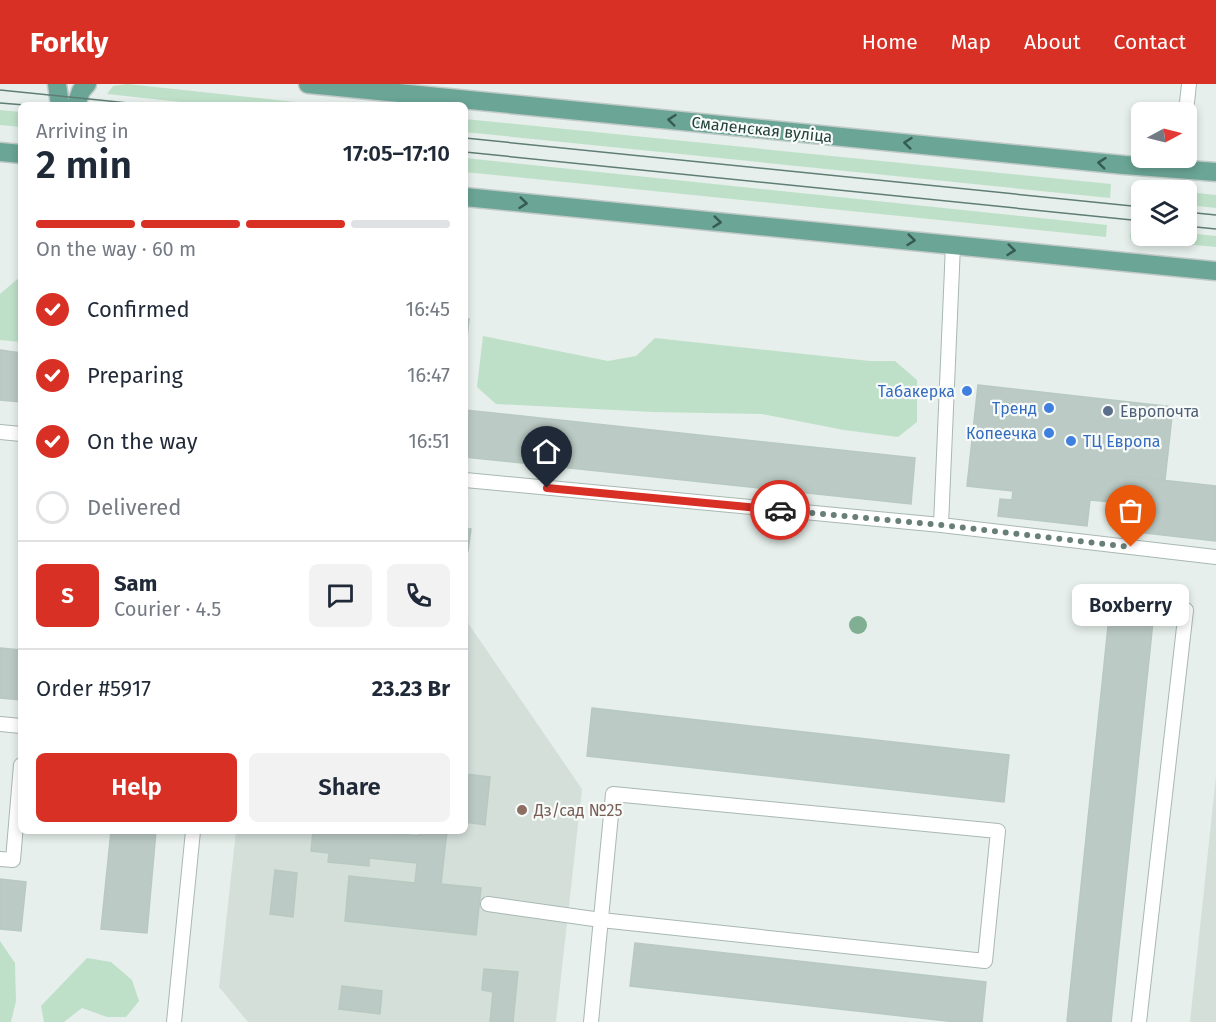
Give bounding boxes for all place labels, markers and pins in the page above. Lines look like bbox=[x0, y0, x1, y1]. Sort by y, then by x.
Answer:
place label: Табакерка bbox=[878, 382, 955, 401]
marker: Табакерка bbox=[960, 384, 974, 398]
place label: Тренд bbox=[992, 399, 1037, 418]
marker: Тренд bbox=[1042, 401, 1056, 415]
place label: Европочта bbox=[1120, 402, 1199, 421]
marker: Европочта bbox=[1101, 404, 1115, 418]
place label: Копеечка bbox=[966, 424, 1037, 443]
pin bbox=[521, 426, 572, 488]
marker: Копеечка bbox=[1042, 426, 1056, 440]
place label: ТЦ Европа bbox=[1083, 432, 1161, 451]
marker: ТЦ Европа bbox=[1064, 434, 1078, 448]
pin bbox=[1105, 485, 1156, 547]
callout: Boxberry bbox=[1072, 583, 1190, 625]
place label: Дз/сад №25 bbox=[533, 801, 623, 820]
marker: Дз/сад №25 bbox=[515, 803, 529, 817]

